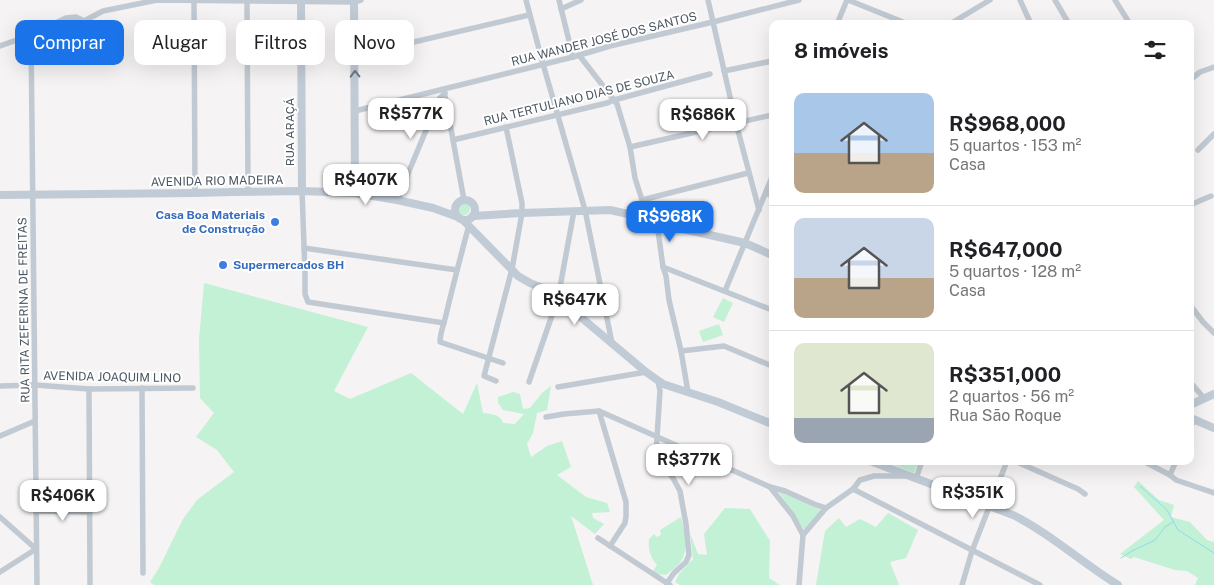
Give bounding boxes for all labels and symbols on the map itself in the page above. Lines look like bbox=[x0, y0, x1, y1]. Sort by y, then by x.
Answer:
street label: RUA WANDER JOSÉ DOS SANTOS bbox=[510, 9, 698, 69]
street label: RUA TERTULIANO DIAS DE SOUZA bbox=[482, 67, 676, 129]
one-way arrow bbox=[349, 70, 360, 78]
street label: RUA ARAÇÁ bbox=[283, 97, 297, 166]
pin: R$577K bbox=[370, 98, 452, 140]
pin: R$686K bbox=[662, 98, 744, 141]
pin: R$407K bbox=[325, 164, 407, 206]
street label: AVENIDA RIO MADEIRA bbox=[150, 173, 284, 189]
pin: R$968K bbox=[629, 200, 711, 243]
place label: Casa Boa Materiais de Construção bbox=[156, 208, 265, 236]
marker: Casa Boa Materiais de Construção bbox=[269, 216, 281, 228]
street label: RUA RITA ZEFERINA DE FREITAS bbox=[15, 217, 33, 403]
place label: Supermercados BH bbox=[233, 258, 344, 272]
marker: Supermercados BH bbox=[217, 259, 229, 271]
pin: R$647K bbox=[534, 284, 616, 326]
street label: AVENIDA JOAQUIM LINO bbox=[43, 369, 181, 385]
pin: R$377K bbox=[648, 444, 730, 486]
pin: R$351K bbox=[932, 476, 1014, 519]
pin: R$406K bbox=[22, 480, 104, 522]

